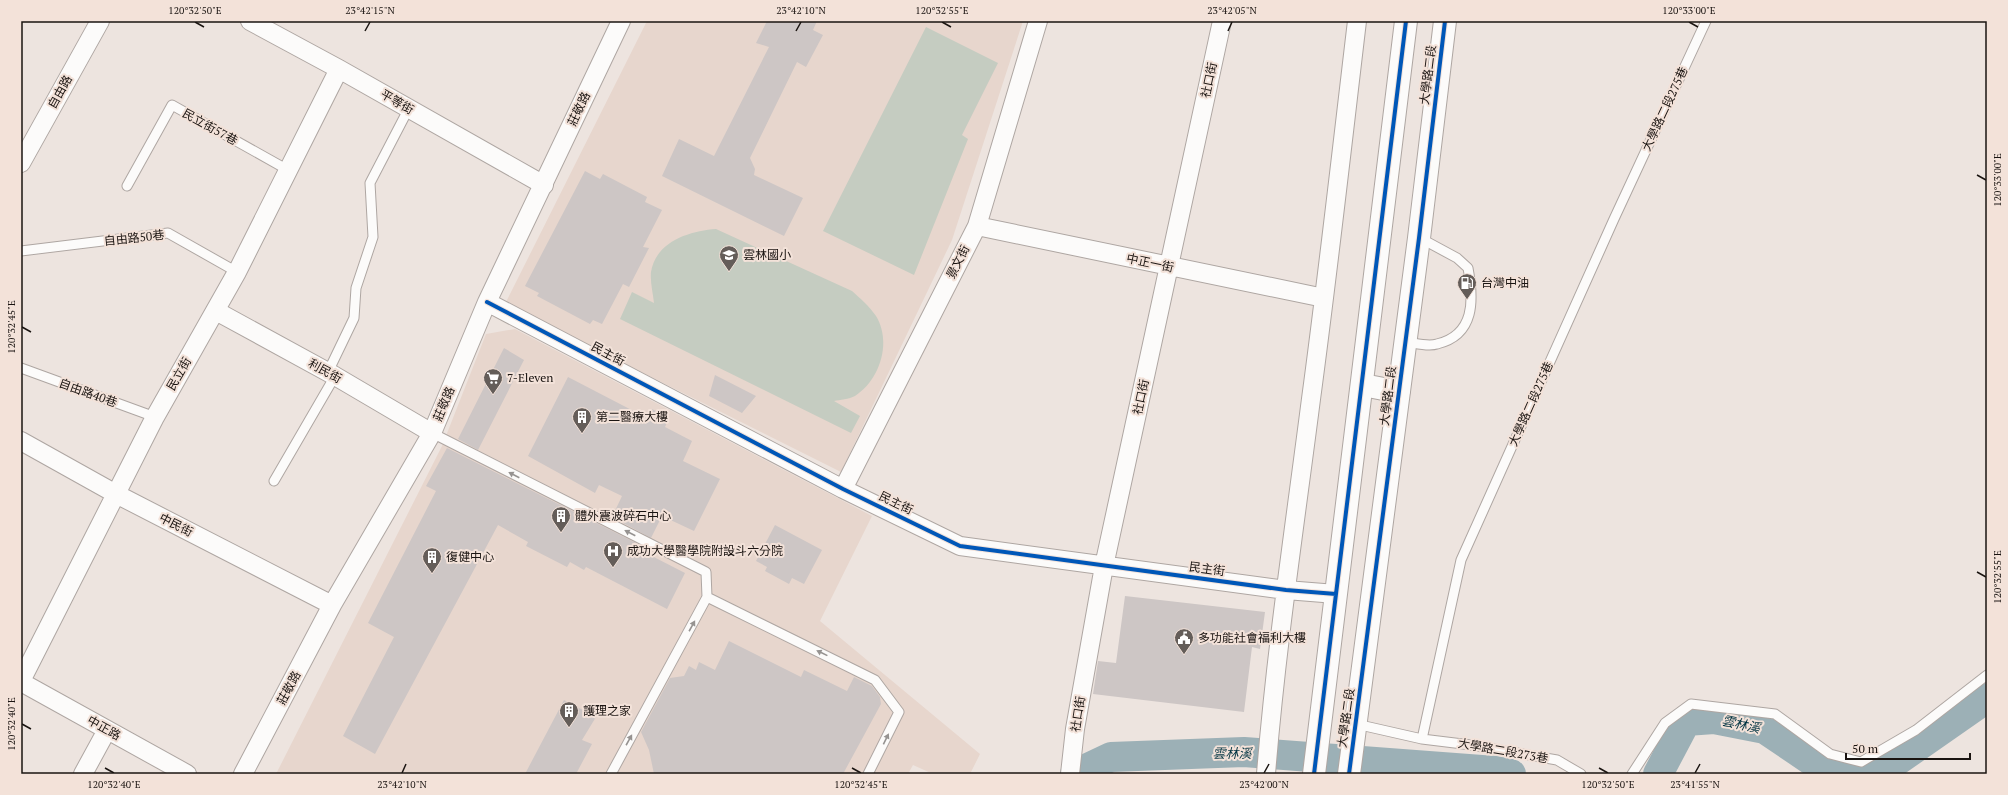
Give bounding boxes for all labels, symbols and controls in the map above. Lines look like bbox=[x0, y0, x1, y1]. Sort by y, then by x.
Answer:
text: 120°32'50"E bbox=[168, 4, 222, 17]
text: 23°42'15"N bbox=[345, 4, 395, 17]
text: 23°42'10"N bbox=[776, 4, 826, 17]
text: 120°32'55"E bbox=[915, 4, 969, 17]
text: 23°42'05"N bbox=[1207, 4, 1257, 17]
text: 120°33'00"E bbox=[1662, 4, 1716, 17]
street label: 大學路二段 bbox=[1416, 44, 1439, 106]
street label: 社口街 bbox=[1197, 61, 1220, 99]
street label: 大學路二段275巷 bbox=[1638, 64, 1691, 153]
street label: 自由路 bbox=[44, 72, 75, 111]
street label: 平等街 bbox=[378, 86, 417, 117]
street label: 莊敬路 bbox=[564, 89, 593, 128]
street label: 民立街57巷 bbox=[180, 105, 240, 148]
text: 120°33'00"E bbox=[1991, 153, 2004, 207]
street label: 自由路50巷 bbox=[103, 227, 165, 248]
street label: 景文街 bbox=[943, 242, 972, 281]
school or university icon: 雲林國小 bbox=[718, 244, 740, 272]
place label: 雲林國小 bbox=[743, 247, 791, 262]
street label: 中正一街 bbox=[1125, 250, 1175, 275]
fuel station icon: 台灣中油 bbox=[1456, 272, 1478, 300]
place label: 台灣中油 bbox=[1481, 275, 1529, 290]
text: 120°32'45"E bbox=[5, 300, 18, 354]
street label: 民主街 bbox=[589, 338, 628, 369]
street label: 民立街 bbox=[163, 354, 194, 393]
street label: 利民街 bbox=[306, 355, 345, 386]
street label: 大學路二段275巷 bbox=[1505, 359, 1556, 449]
street label: 大學路二段 bbox=[1376, 365, 1399, 427]
supermarket icon: 7-Eleven bbox=[482, 367, 504, 395]
place label: 7-Eleven bbox=[507, 370, 553, 385]
street label: 自由路40巷 bbox=[57, 375, 119, 410]
street label: 社口街 bbox=[1129, 378, 1152, 416]
street label: 莊敬路 bbox=[430, 384, 457, 423]
building icon: 第二醫療大樓 bbox=[571, 406, 593, 434]
place label: 第二醫療大樓 bbox=[596, 409, 668, 424]
one-way arrow bbox=[508, 471, 519, 478]
street label: 民主街 bbox=[877, 488, 916, 517]
building icon: 體外震波碎石中心 bbox=[550, 505, 572, 533]
place label: 體外震波碎石中心 bbox=[575, 508, 671, 523]
street label: 中民街 bbox=[157, 510, 196, 539]
one-way arrow bbox=[624, 530, 635, 536]
hospital icon: 成功大學醫學院附設斗六分院 bbox=[602, 540, 624, 568]
place label: 成功大學醫學院附設斗六分院 bbox=[627, 543, 783, 558]
building icon: 復健中心 bbox=[421, 546, 443, 574]
place label: 復健中心 bbox=[446, 549, 494, 564]
text: 120°32'55"E bbox=[1991, 550, 2004, 604]
street label: 民主街 bbox=[1188, 559, 1226, 578]
one-way arrow bbox=[688, 620, 695, 632]
public building icon: 多功能社會福利大樓 bbox=[1173, 627, 1195, 655]
place label: 多功能社會福利大樓 bbox=[1198, 630, 1306, 645]
one-way arrow bbox=[816, 650, 827, 656]
street label: 莊敬路 bbox=[273, 668, 304, 707]
street label: 大學路二段 bbox=[1334, 687, 1357, 749]
street label: 社口街 bbox=[1067, 695, 1088, 733]
text: 120°32'40"E bbox=[5, 697, 18, 751]
building icon: 護理之家 bbox=[558, 700, 580, 728]
place label: 護理之家 bbox=[583, 703, 631, 718]
water label: 雲林溪 bbox=[1720, 711, 1764, 737]
street label: 中正路 bbox=[85, 712, 124, 743]
one-way arrow bbox=[883, 733, 889, 745]
one-way arrow bbox=[626, 734, 633, 746]
street label: 大學路二段273巷 bbox=[1457, 735, 1549, 766]
scale bar bbox=[1846, 735, 1970, 761]
text: 50 m bbox=[1852, 741, 1879, 756]
water label: 雲林溪 bbox=[1212, 744, 1253, 762]
text: 120°32'40"E bbox=[87, 778, 141, 791]
text: 23°42'10"N bbox=[377, 778, 427, 791]
text: 120°32'45"E bbox=[834, 778, 888, 791]
text: 23°42'00"N bbox=[1239, 778, 1289, 791]
text: 120°32'50"E bbox=[1581, 778, 1635, 791]
text: 23°41'55"N bbox=[1670, 778, 1720, 791]

